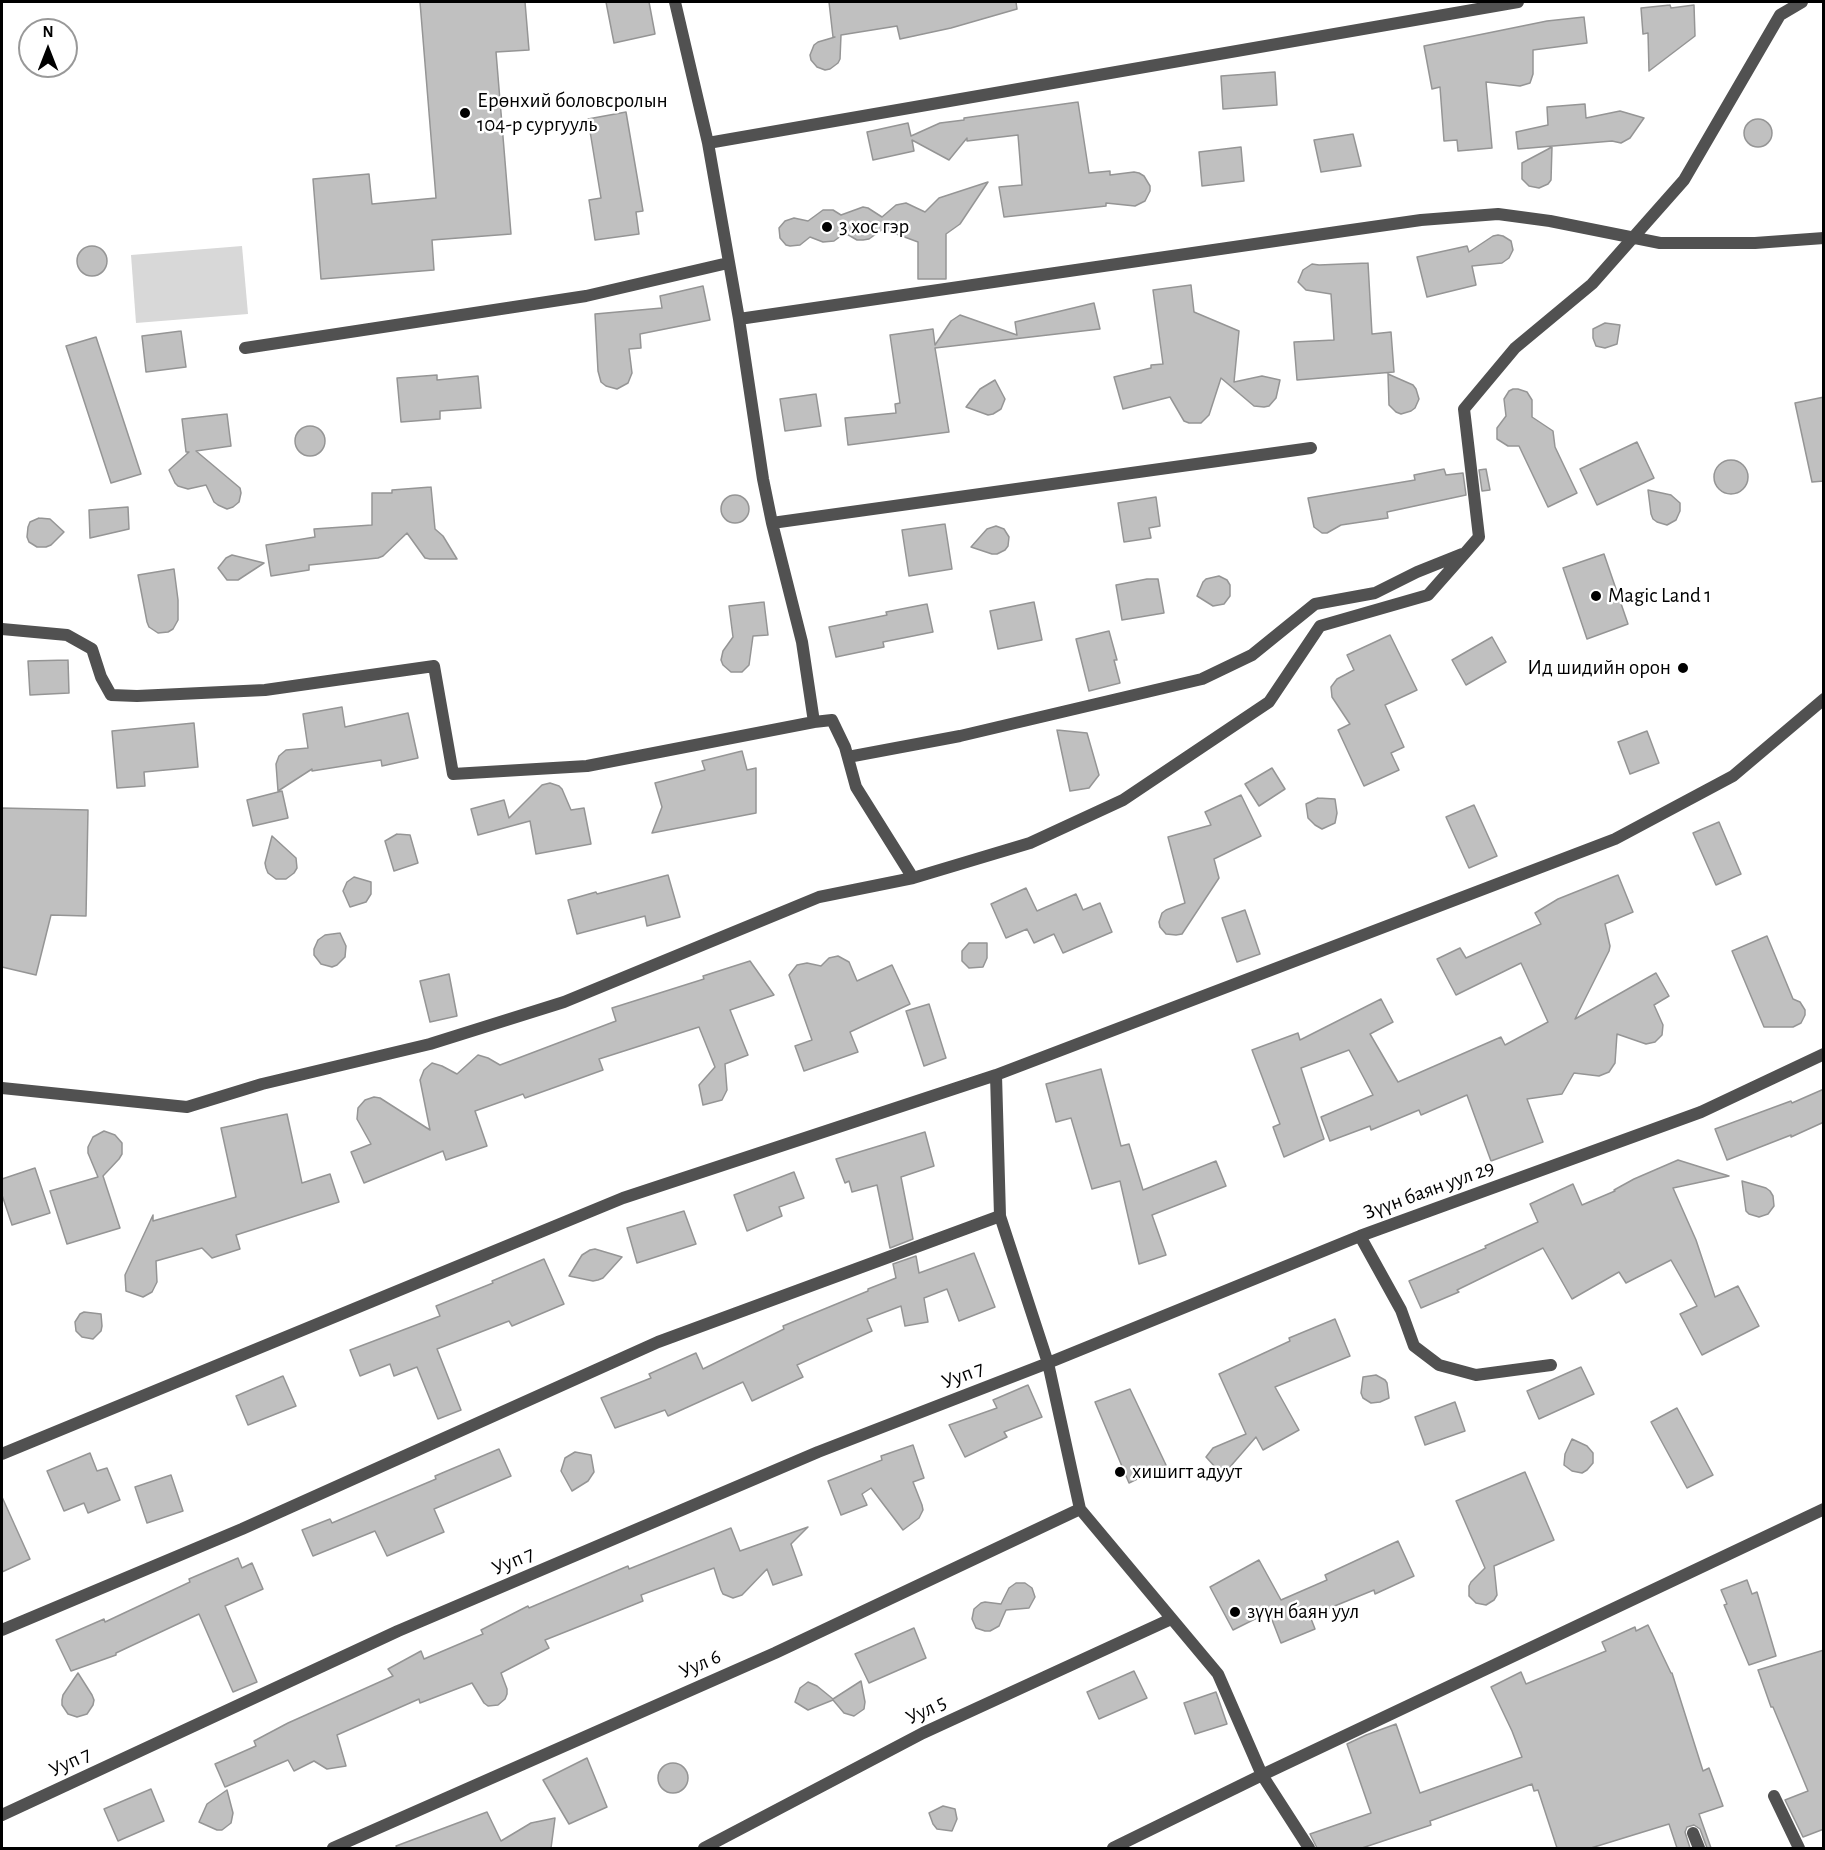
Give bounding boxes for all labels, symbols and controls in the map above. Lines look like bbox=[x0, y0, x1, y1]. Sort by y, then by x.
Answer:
north arrow bbox=[18, 18, 78, 78]
text: N bbox=[42, 24, 54, 40]
place label: Ерөнхий боловсролын 104-р сургууль bbox=[477, 88, 668, 138]
marker: Ерөнхий боловсролын 104-р сургууль bbox=[458, 106, 472, 120]
place label: 3 хос гэр bbox=[839, 214, 909, 240]
marker: 3 хос гэр bbox=[820, 220, 834, 234]
place label: Magic Land 1 bbox=[1608, 583, 1712, 609]
marker: Magic Land 1 bbox=[1589, 589, 1603, 603]
place label: Ид шидийн орон bbox=[1527, 655, 1671, 681]
marker: Ид шидийн орон bbox=[1676, 661, 1690, 675]
street label: Зүүн баян уул 29 bbox=[1360, 1155, 1498, 1225]
street label: Ууп 7 bbox=[938, 1355, 988, 1395]
place label: хишигт адуут bbox=[1132, 1459, 1242, 1485]
marker: хишигт адуут bbox=[1113, 1465, 1127, 1479]
street label: Ууп 7 bbox=[488, 1541, 538, 1581]
place label: зүүн баян уул bbox=[1247, 1599, 1359, 1625]
marker: зүүн баян уул bbox=[1228, 1605, 1242, 1619]
street label: Уул 6 bbox=[675, 1644, 725, 1684]
street label: Уул 5 bbox=[902, 1689, 950, 1731]
street label: Ууп 7 bbox=[45, 1741, 95, 1783]

